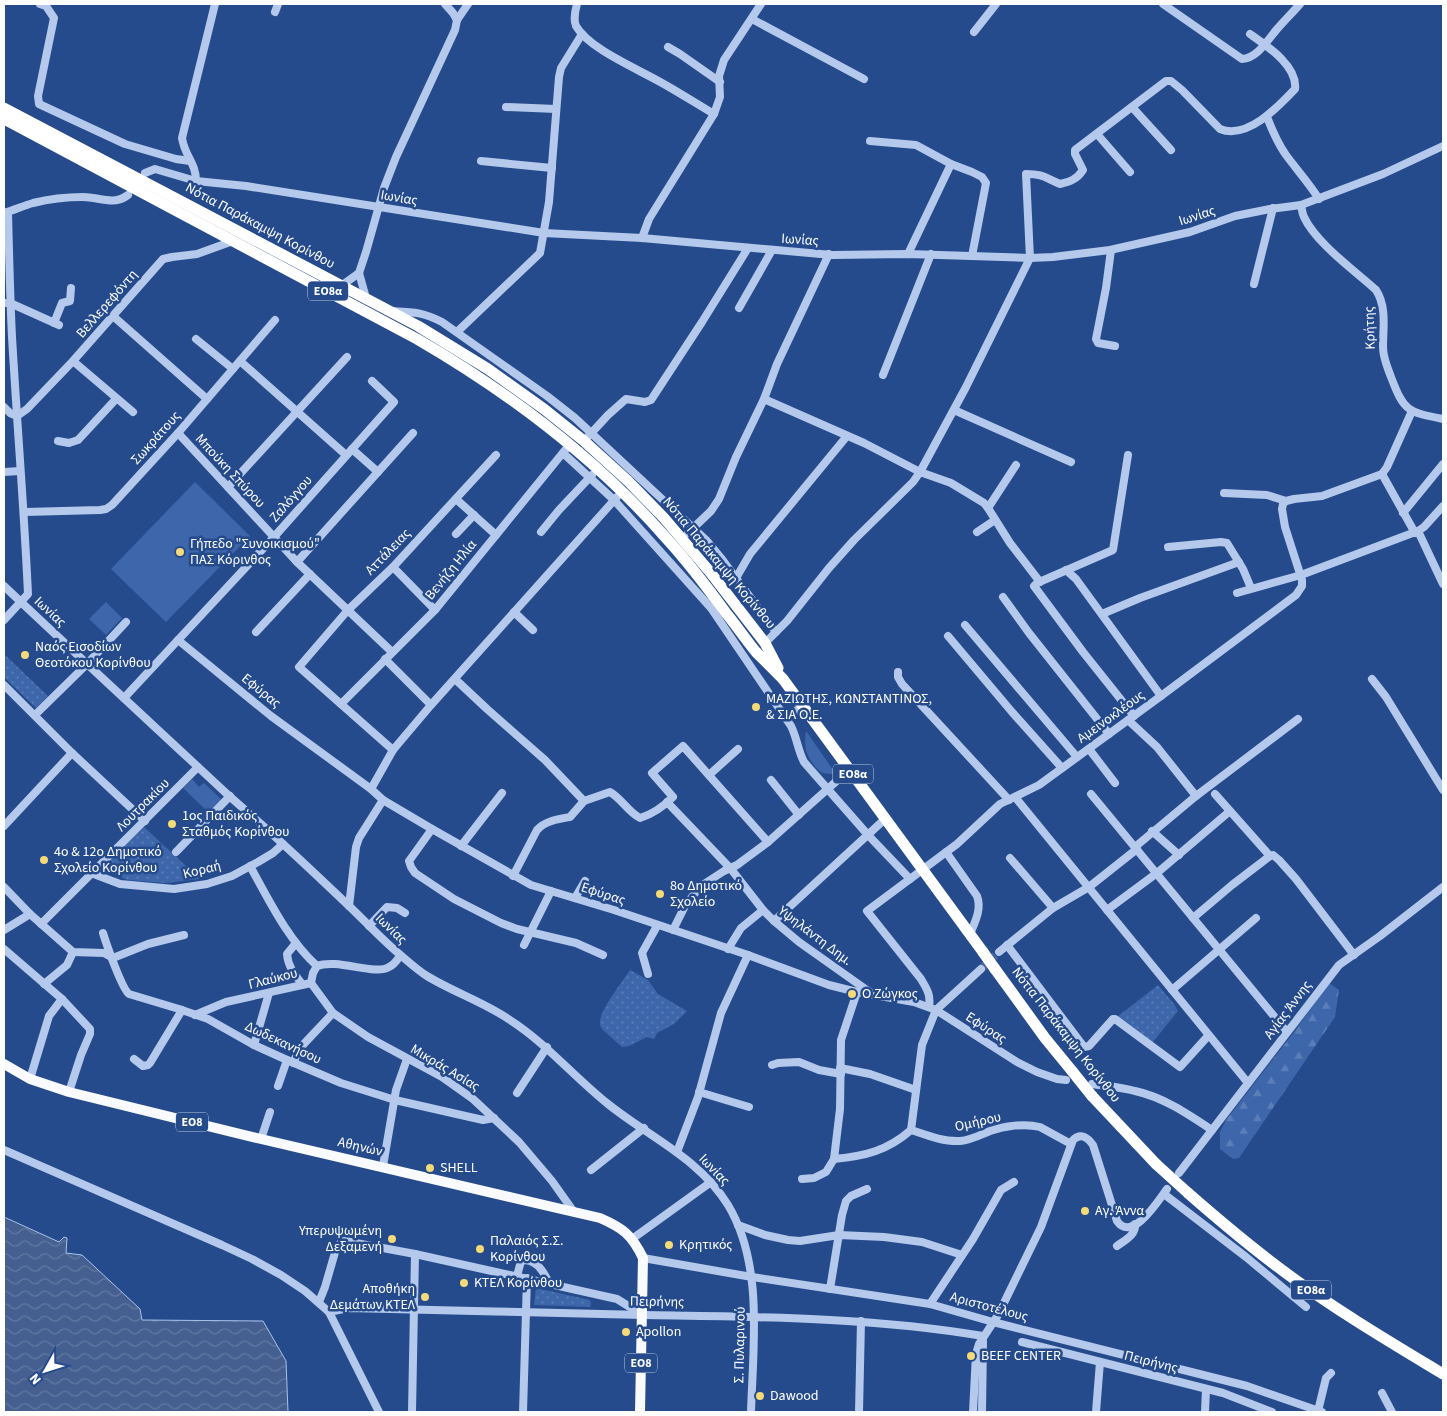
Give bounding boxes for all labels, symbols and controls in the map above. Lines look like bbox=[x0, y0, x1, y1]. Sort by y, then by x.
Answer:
street label: Νότια Παράκαμψη Κορίνθου bbox=[182, 178, 338, 274]
street label: Ιωνίας bbox=[379, 185, 419, 211]
street label: Ιωνίας bbox=[1176, 201, 1218, 231]
street label: Ιωνίας bbox=[781, 229, 819, 251]
street label: Βελλερεφόντη bbox=[72, 265, 142, 343]
road number: ΕΟ8α bbox=[308, 282, 348, 300]
street label: Κρήτης bbox=[1359, 306, 1381, 350]
street label: Σωκράτους bbox=[126, 407, 186, 469]
street label: Μπούκη Σπύρου bbox=[190, 429, 270, 513]
street label: Ζαλόγγου bbox=[265, 471, 317, 527]
street label: Νότια Παράκαμψη Κορίνθου bbox=[658, 493, 780, 633]
street label: Αττάλειας bbox=[361, 524, 415, 580]
place label: Γήπεδο "Συνοικισμού" ΠΑΣ Κόρινθος bbox=[190, 534, 320, 570]
street label: Βενήζη Ηλία bbox=[420, 535, 482, 604]
marker: Γήπεδο "Συνοικισμού" ΠΑΣ Κόρινθος bbox=[174, 546, 186, 558]
street label: Ιωνίας bbox=[30, 592, 70, 632]
place label: Ναός Εισοδίων Θεοτόκου Κορίνθου bbox=[35, 637, 151, 673]
marker: Ναός Εισοδίων Θεοτόκου Κορίνθου bbox=[19, 649, 31, 661]
street label: Εφύρας bbox=[237, 669, 285, 713]
street label: Αμεινοκλέους bbox=[1073, 686, 1149, 748]
place label: ΜΑΖΙΩΤΗΣ, ΚΩΝΣΤΑΝΤΙΝΟΣ, & ΣΙΑ Ο.Ε. bbox=[766, 689, 932, 725]
marker: ΜΑΖΙΩΤΗΣ, ΚΩΝΣΤΑΝΤΙΝΟΣ, & ΣΙΑ Ο.Ε. bbox=[750, 701, 762, 713]
road number: ΕΟ8α bbox=[833, 764, 873, 784]
street label: Λουτρακίου bbox=[112, 774, 174, 836]
place label: 1ος Παιδικός Σταθμός Κορίνθου bbox=[182, 806, 289, 842]
marker: 1ος Παιδικός Σταθμός Κορίνθου bbox=[166, 818, 178, 830]
place label: 4ο & 12ο Δημοτικό Σχολείο Κορίνθου bbox=[54, 842, 162, 878]
marker: 4ο & 12ο Δημοτικό Σχολείο Κορίνθου bbox=[38, 854, 50, 866]
street label: Κοραή bbox=[181, 856, 223, 884]
place label: 8ο Δημοτικό Σχολείο bbox=[670, 876, 742, 912]
street label: Εφύρας bbox=[578, 877, 628, 911]
marker: 8ο Δημοτικό Σχολείο bbox=[654, 888, 666, 900]
street label: Υψηλάντη Δημ. bbox=[773, 901, 856, 971]
street label: Ιωνίας bbox=[371, 909, 411, 949]
street label: Γλαύκου bbox=[246, 963, 300, 995]
street label: Νότια Παράκαμψη Κορίνθου bbox=[1007, 963, 1125, 1107]
street label: Αγίας Άννης bbox=[1259, 976, 1317, 1044]
place label: Ο Ζώγκος bbox=[862, 984, 918, 1004]
marker: Ο Ζώγκος bbox=[846, 988, 858, 1000]
street label: Εφύρας bbox=[961, 1007, 1011, 1049]
street label: Δωδεκανήσου bbox=[241, 1017, 325, 1069]
street label: Μικράς Ασίας bbox=[407, 1039, 483, 1097]
street label: Ομήρου bbox=[953, 1107, 1003, 1137]
road number: ΕΟ8 bbox=[176, 1112, 208, 1132]
street label: Αθηνών bbox=[336, 1132, 385, 1162]
street label: Ιωνίας bbox=[694, 1150, 734, 1190]
place label: SHELL bbox=[440, 1158, 478, 1178]
marker: SHELL bbox=[424, 1162, 436, 1174]
place label: Αγ. Άννα bbox=[1095, 1201, 1144, 1221]
marker: Αγ. Άννα bbox=[1079, 1205, 1091, 1217]
place label: Υπερυψωμένη Δεξαμενή bbox=[298, 1221, 382, 1257]
place label: Παλαιός Σ.Σ. Κορίνθου bbox=[490, 1231, 564, 1267]
marker: Υπερυψωμένη Δεξαμενή bbox=[386, 1233, 398, 1245]
place label: Κρητικός bbox=[679, 1235, 732, 1255]
marker: Κρητικός bbox=[663, 1239, 675, 1251]
marker: Παλαιός Σ.Σ. Κορίνθου bbox=[474, 1243, 486, 1255]
place label: ΚΤΕΛ Κορίνθου bbox=[474, 1273, 562, 1293]
marker: ΚΤΕΛ Κορίνθου bbox=[458, 1277, 470, 1289]
place label: Αποθήκη Δεμάτων ΚΤΕΛ bbox=[330, 1279, 416, 1315]
road number: ΕΟ8α bbox=[1291, 1280, 1331, 1300]
street label: Αριστοτέλους bbox=[948, 1287, 1030, 1327]
marker: Αποθήκη Δεμάτων ΚΤΕΛ bbox=[419, 1291, 431, 1303]
street label: Πειρήνης bbox=[630, 1292, 684, 1312]
street label: Σ. Πυλαρινού bbox=[729, 1306, 751, 1384]
place label: Apollon bbox=[636, 1322, 681, 1342]
marker: Apollon bbox=[620, 1326, 632, 1338]
north arrow bbox=[20, 1346, 70, 1396]
place label: BEEF CENTER bbox=[981, 1346, 1061, 1366]
street label: Πειρήνης bbox=[1122, 1346, 1180, 1378]
marker: BEEF CENTER bbox=[965, 1350, 977, 1362]
road number: ΕΟ8 bbox=[625, 1354, 657, 1372]
text: N bbox=[25, 1369, 46, 1388]
place label: Dawood bbox=[770, 1386, 819, 1406]
marker: Dawood bbox=[754, 1390, 766, 1402]

